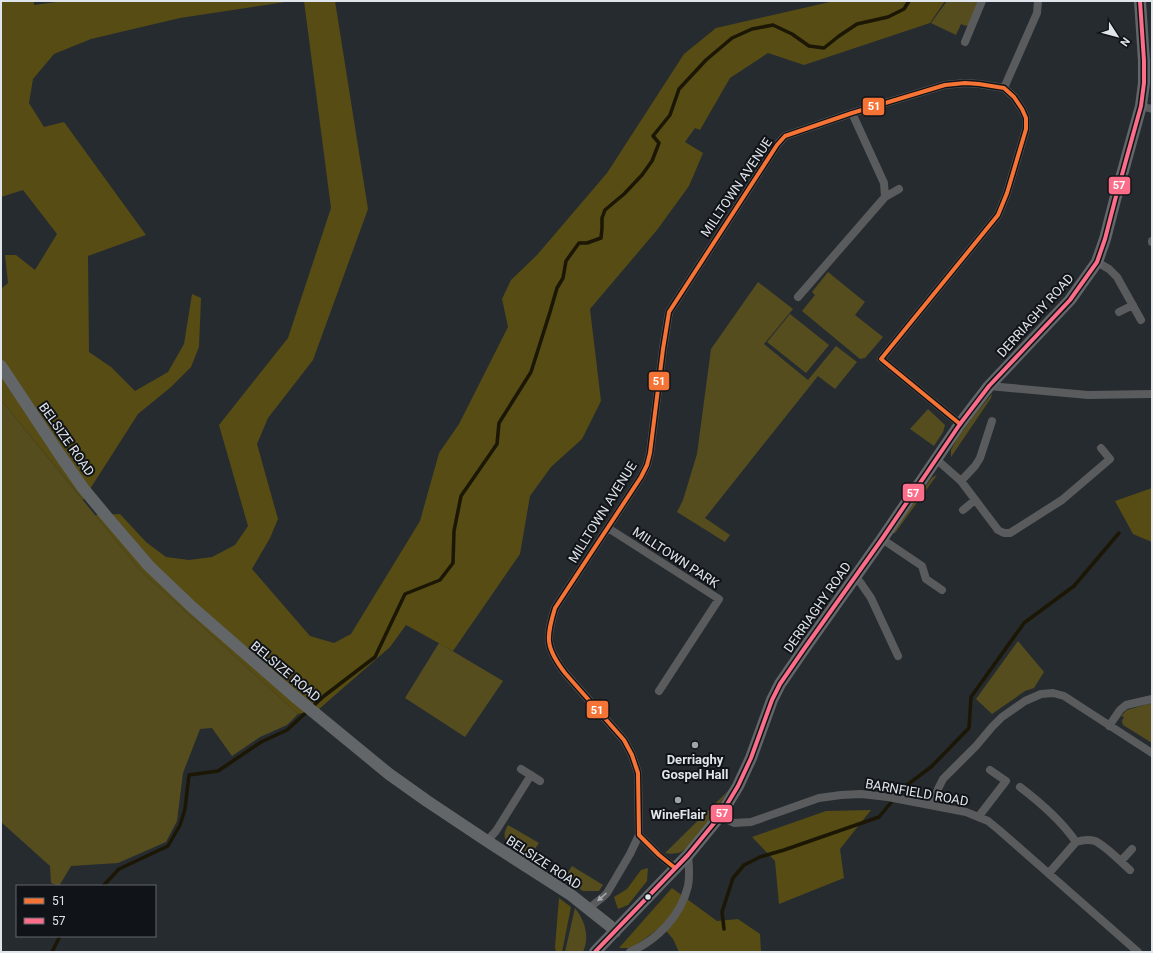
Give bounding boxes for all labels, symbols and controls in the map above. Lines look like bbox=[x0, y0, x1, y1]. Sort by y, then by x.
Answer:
north arrow bbox=[1097, 16, 1137, 56]
text: N bbox=[1117, 35, 1132, 49]
line badge: 51 bbox=[862, 97, 885, 116]
text: 51 bbox=[868, 100, 880, 113]
street label: MILLTOWN AVENUE bbox=[698, 135, 775, 240]
line badge: 57 bbox=[1108, 176, 1131, 195]
text: 57 bbox=[1113, 179, 1125, 192]
street label: DERRIAGHY ROAD bbox=[994, 271, 1077, 360]
line badge: 51 bbox=[648, 371, 670, 391]
text: 51 bbox=[653, 375, 665, 388]
street label: BELSIZE ROAD bbox=[36, 400, 97, 479]
street label: MILLTOWN AVENUE bbox=[565, 459, 640, 566]
line badge: 57 bbox=[902, 483, 925, 502]
text: 57 bbox=[907, 487, 919, 500]
street label: MILLTOWN PARK bbox=[630, 524, 722, 591]
street label: DERRIAGHY ROAD bbox=[781, 559, 854, 655]
street label: BELSIZE ROAD bbox=[248, 638, 323, 705]
line badge: 51 bbox=[586, 700, 609, 719]
text: 51 bbox=[591, 704, 603, 717]
marker: Derriaghy Gospel Hall bbox=[690, 740, 700, 750]
place label: Derriaghy Gospel Hall bbox=[662, 752, 728, 782]
street label: BARNFIELD ROAD bbox=[864, 776, 970, 809]
marker: WineFlair bbox=[673, 795, 683, 805]
line badge: 57 bbox=[710, 804, 733, 823]
place label: WineFlair bbox=[651, 807, 706, 822]
text: 57 bbox=[716, 807, 728, 820]
street label: BELSIZE ROAD bbox=[504, 833, 584, 892]
legend bbox=[16, 885, 156, 937]
unlabelled marker bbox=[643, 892, 653, 902]
one-way arrow bbox=[596, 893, 607, 902]
text: 51 bbox=[52, 894, 66, 908]
text: 57 bbox=[52, 914, 66, 928]

